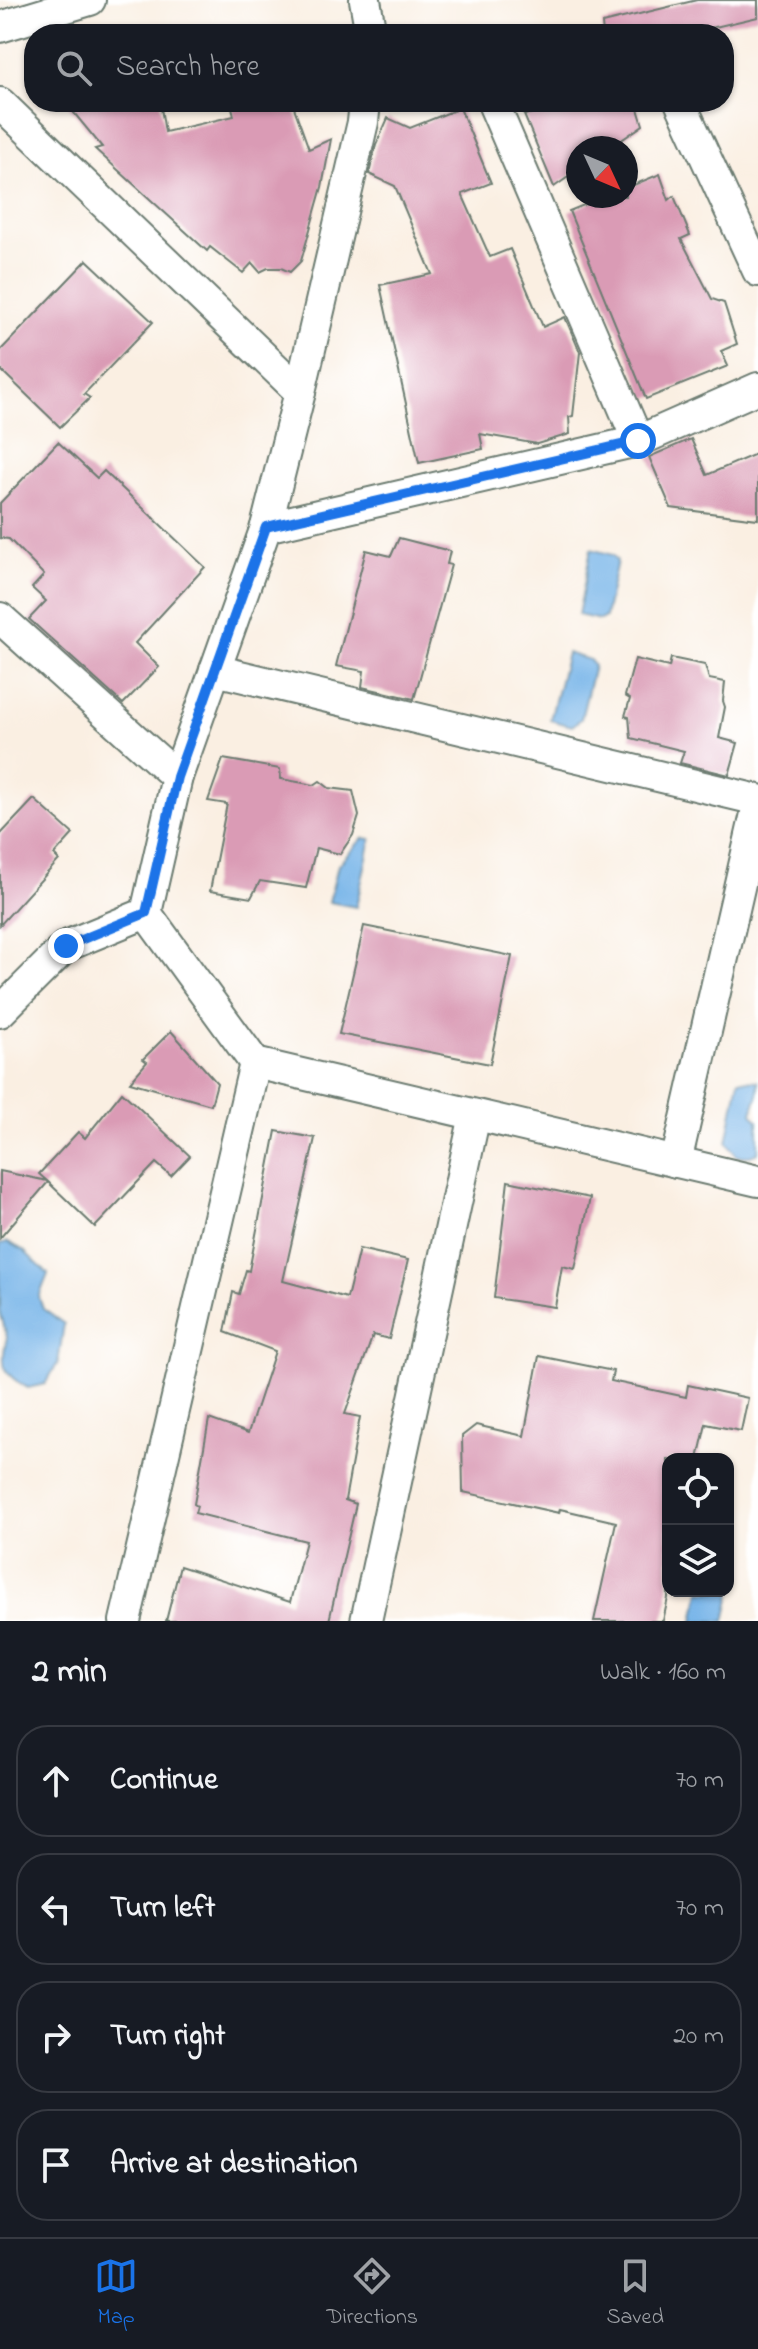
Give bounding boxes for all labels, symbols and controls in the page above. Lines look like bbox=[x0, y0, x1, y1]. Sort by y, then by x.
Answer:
search box bbox=[24, 24, 734, 112]
icon: search bbox=[52, 46, 96, 90]
text: Search here bbox=[116, 46, 260, 90]
north arrow bbox=[566, 136, 638, 208]
route start bbox=[620, 423, 656, 459]
route end bbox=[48, 928, 84, 964]
map controls bbox=[662, 1453, 734, 1597]
button: locate bbox=[662, 1453, 734, 1525]
button: layers bbox=[662, 1525, 734, 1597]
text: 2 min bbox=[32, 1648, 107, 1698]
text: Walk · 160 m bbox=[600, 1654, 726, 1692]
icon: ahead bbox=[34, 1759, 78, 1803]
text: Continue bbox=[110, 1759, 218, 1803]
text: 70 m bbox=[675, 1762, 724, 1800]
icon: left bbox=[34, 1887, 78, 1931]
text: Turn left bbox=[110, 1887, 215, 1931]
text: 70 m bbox=[675, 1890, 724, 1928]
icon: right bbox=[34, 2015, 78, 2059]
text: Turn right bbox=[110, 2015, 225, 2059]
text: 20 m bbox=[673, 2018, 724, 2056]
icon: arrive bbox=[34, 2143, 78, 2187]
text: Arrive at destination bbox=[110, 2143, 358, 2187]
tab: Map bbox=[94, 2254, 138, 2334]
tab: Directions bbox=[327, 2254, 418, 2334]
tab: Saved bbox=[606, 2254, 664, 2334]

